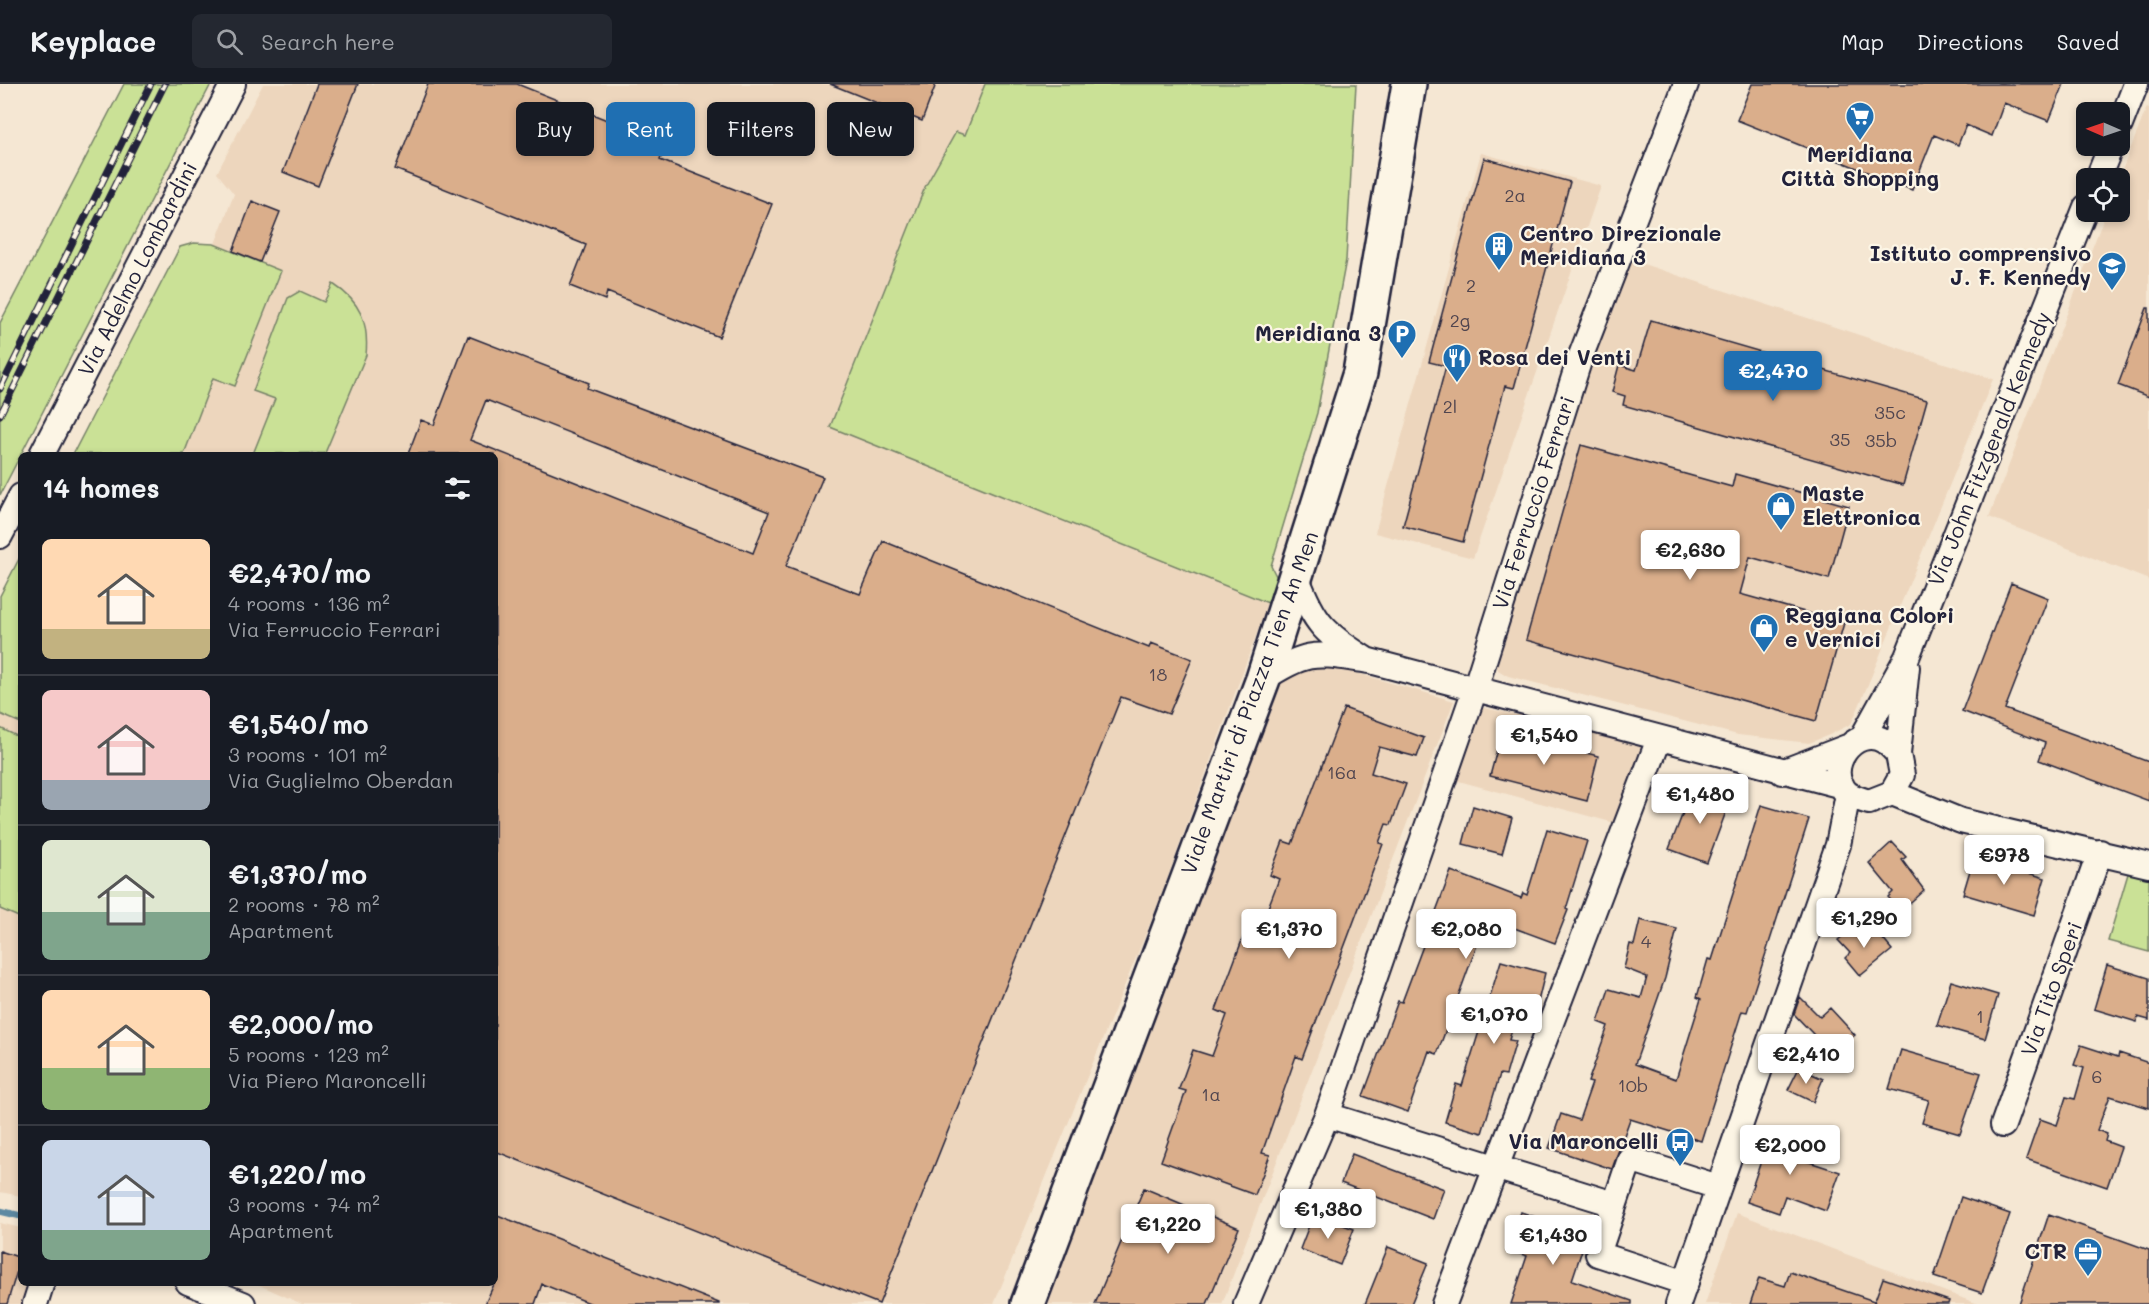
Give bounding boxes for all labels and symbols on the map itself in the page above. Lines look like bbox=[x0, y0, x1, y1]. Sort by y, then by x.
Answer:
supermarket icon: Meridiana Città Shopping bbox=[1844, 100, 1876, 142]
north arrow bbox=[2076, 102, 2130, 156]
place label: Meridiana Città Shopping bbox=[1781, 140, 1939, 191]
street label: Via Adelmo Lombardini bbox=[71, 157, 202, 380]
house number: 2a bbox=[1504, 183, 1526, 207]
place label: Centro Direzionale Meridiana 3 bbox=[1520, 219, 1721, 270]
building icon: Centro Direzionale Meridiana 3 bbox=[1483, 230, 1515, 272]
place label: Istituto comprensivo J. F. Kennedy bbox=[1870, 239, 2091, 291]
school or university icon: Istituto comprensivo J. F. Kennedy bbox=[2096, 250, 2128, 292]
house number: 2 bbox=[1466, 273, 1476, 297]
street label: Via John Fitzgerald Kennedy bbox=[1921, 307, 2056, 590]
house number: 2g bbox=[1450, 308, 1470, 332]
parking icon: Meridiana 3 bbox=[1386, 318, 1418, 360]
place label: Meridiana 3 bbox=[1255, 319, 1381, 346]
restaurant icon: Rosa dei Venti bbox=[1441, 342, 1473, 384]
place label: Rosa dei Venti bbox=[1478, 343, 1632, 370]
pin: €2,470 bbox=[1724, 351, 1822, 402]
street label: Via Ferruccio Ferrari bbox=[1485, 392, 1580, 613]
house number: 2l bbox=[1443, 394, 1457, 418]
house number: 35c bbox=[1874, 400, 1906, 424]
house number: 35 bbox=[1829, 427, 1851, 451]
house number: 35b bbox=[1865, 428, 1897, 452]
place label: Maste Elettronica bbox=[1802, 479, 1921, 530]
shop icon: Maste Elettronica bbox=[1765, 490, 1797, 532]
street label: Viale Martiri di Piazza Tien An Men bbox=[1174, 527, 1323, 878]
pin: €2,630 bbox=[1641, 530, 1739, 581]
place label: Reggiana Colori e Vernici bbox=[1785, 601, 1954, 652]
shop icon: Reggiana Colori e Vernici bbox=[1748, 612, 1780, 654]
house number: 18 bbox=[1149, 662, 1168, 686]
pin: €1,540 bbox=[1495, 715, 1593, 766]
house number: 16a bbox=[1327, 760, 1357, 784]
pin: €1,480 bbox=[1651, 774, 1749, 825]
pin: €978 bbox=[1968, 835, 2040, 886]
pin: €1,290 bbox=[1815, 898, 1913, 949]
pin: €1,370 bbox=[1240, 909, 1338, 960]
pin: €2,080 bbox=[1417, 909, 1515, 960]
street label: Via Tito Speri bbox=[2014, 918, 2087, 1059]
house number: 4 bbox=[1641, 929, 1652, 953]
pin: €1,070 bbox=[1445, 994, 1543, 1045]
house number: 1 bbox=[1976, 1004, 1984, 1028]
pin: €2,410 bbox=[1757, 1034, 1855, 1085]
house number: 6 bbox=[2092, 1064, 2102, 1088]
house number: 10b bbox=[1618, 1073, 1648, 1097]
house number: 1a bbox=[1201, 1082, 1221, 1106]
pin: €2,000 bbox=[1741, 1125, 1839, 1176]
bus stop icon: Via Maroncelli bbox=[1664, 1126, 1696, 1168]
place label: Via Maroncelli bbox=[1508, 1127, 1659, 1154]
pin: €1,380 bbox=[1279, 1189, 1377, 1240]
pin: €1,220 bbox=[1119, 1204, 1217, 1255]
pin: €1,430 bbox=[1504, 1215, 1602, 1266]
office icon: CTR bbox=[2072, 1236, 2104, 1278]
place label: CTR bbox=[2024, 1237, 2067, 1264]

